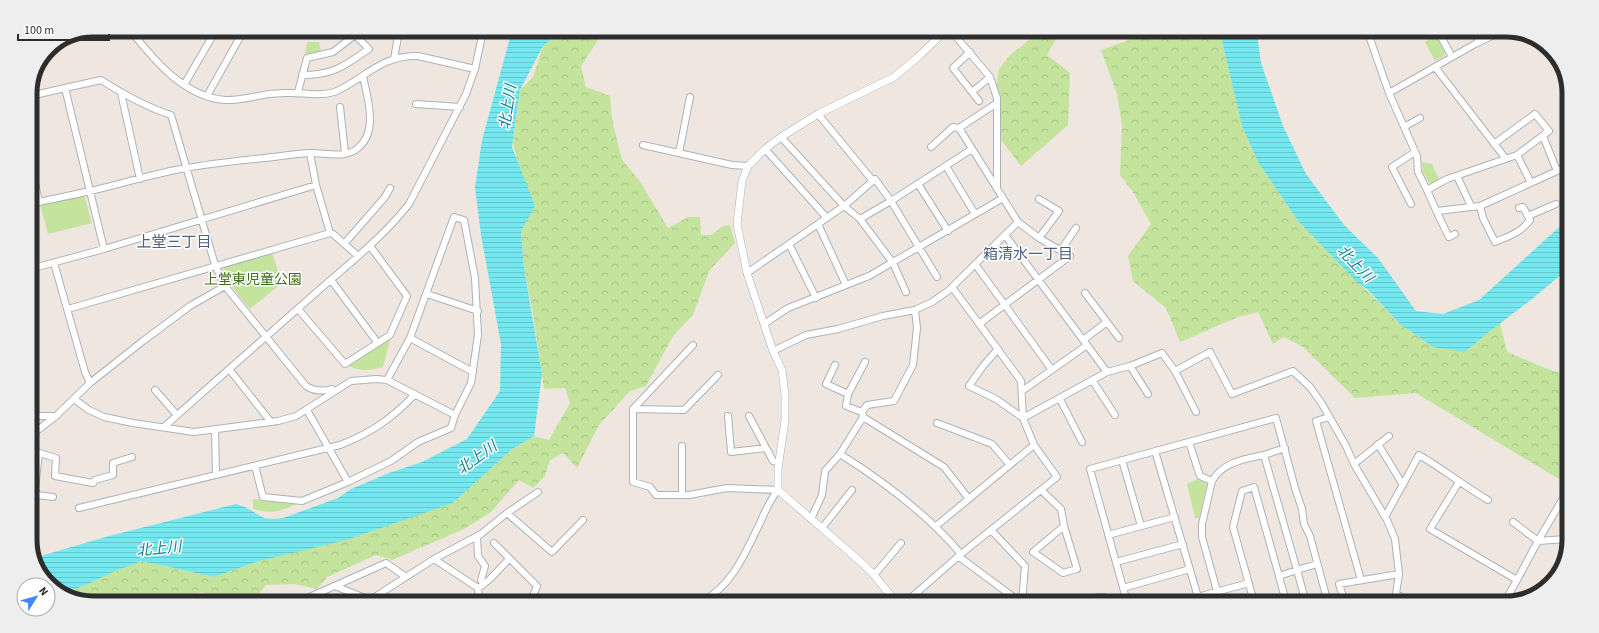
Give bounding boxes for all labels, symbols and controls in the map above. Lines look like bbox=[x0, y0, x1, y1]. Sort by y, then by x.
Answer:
scale bar bbox=[18, 16, 109, 42]
text: 100 m bbox=[24, 22, 54, 39]
water label: 北上川 bbox=[494, 81, 522, 131]
district label: 上堂三丁目 bbox=[136, 232, 212, 253]
water label: 北上川 bbox=[1332, 241, 1380, 289]
district label: 箱清水一丁目 bbox=[983, 244, 1073, 265]
park label: 上堂東児童公園 bbox=[204, 270, 302, 290]
water label: 北上川 bbox=[453, 435, 503, 480]
water label: 北上川 bbox=[136, 536, 184, 562]
north arrow bbox=[16, 577, 56, 617]
text: N bbox=[35, 584, 52, 599]

